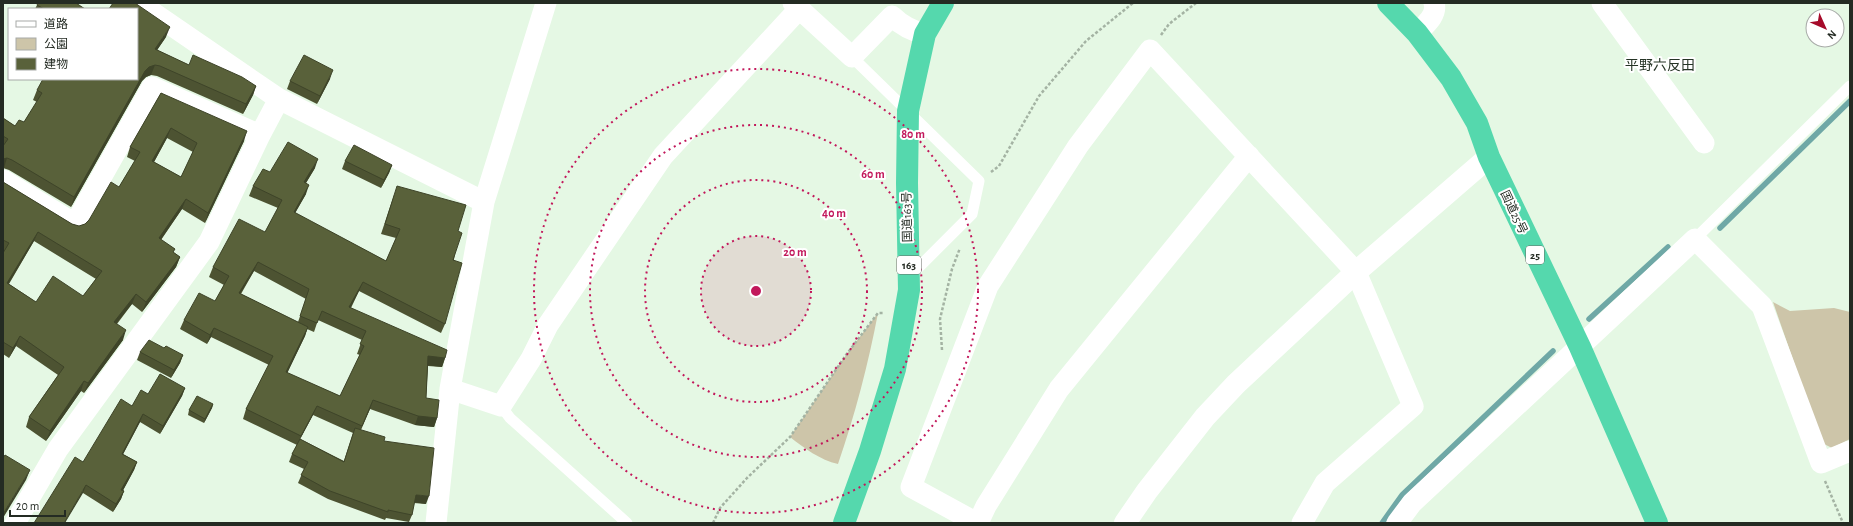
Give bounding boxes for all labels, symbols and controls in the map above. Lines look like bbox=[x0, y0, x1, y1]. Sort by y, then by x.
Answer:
legend bbox=[8, 8, 138, 80]
north arrow bbox=[1805, 8, 1845, 48]
text: 道路 bbox=[44, 17, 68, 30]
text: N bbox=[1825, 28, 1838, 41]
text: 公園 bbox=[44, 38, 68, 50]
text: 建物 bbox=[44, 57, 68, 70]
district label: 平野六反田 bbox=[1625, 58, 1695, 73]
text: 80 m bbox=[901, 128, 925, 140]
text: 60 m bbox=[861, 168, 885, 180]
street label: 国道25号 bbox=[1499, 188, 1530, 236]
street label: 国道163号 bbox=[900, 192, 913, 242]
text: 40 m bbox=[822, 207, 846, 219]
text: 20 m bbox=[783, 246, 807, 258]
road number: 25 bbox=[1526, 246, 1544, 264]
road number: 163 bbox=[897, 256, 921, 274]
centre of rings bbox=[749, 284, 763, 298]
scale bar bbox=[10, 492, 65, 518]
text: 20 m bbox=[16, 500, 39, 512]

